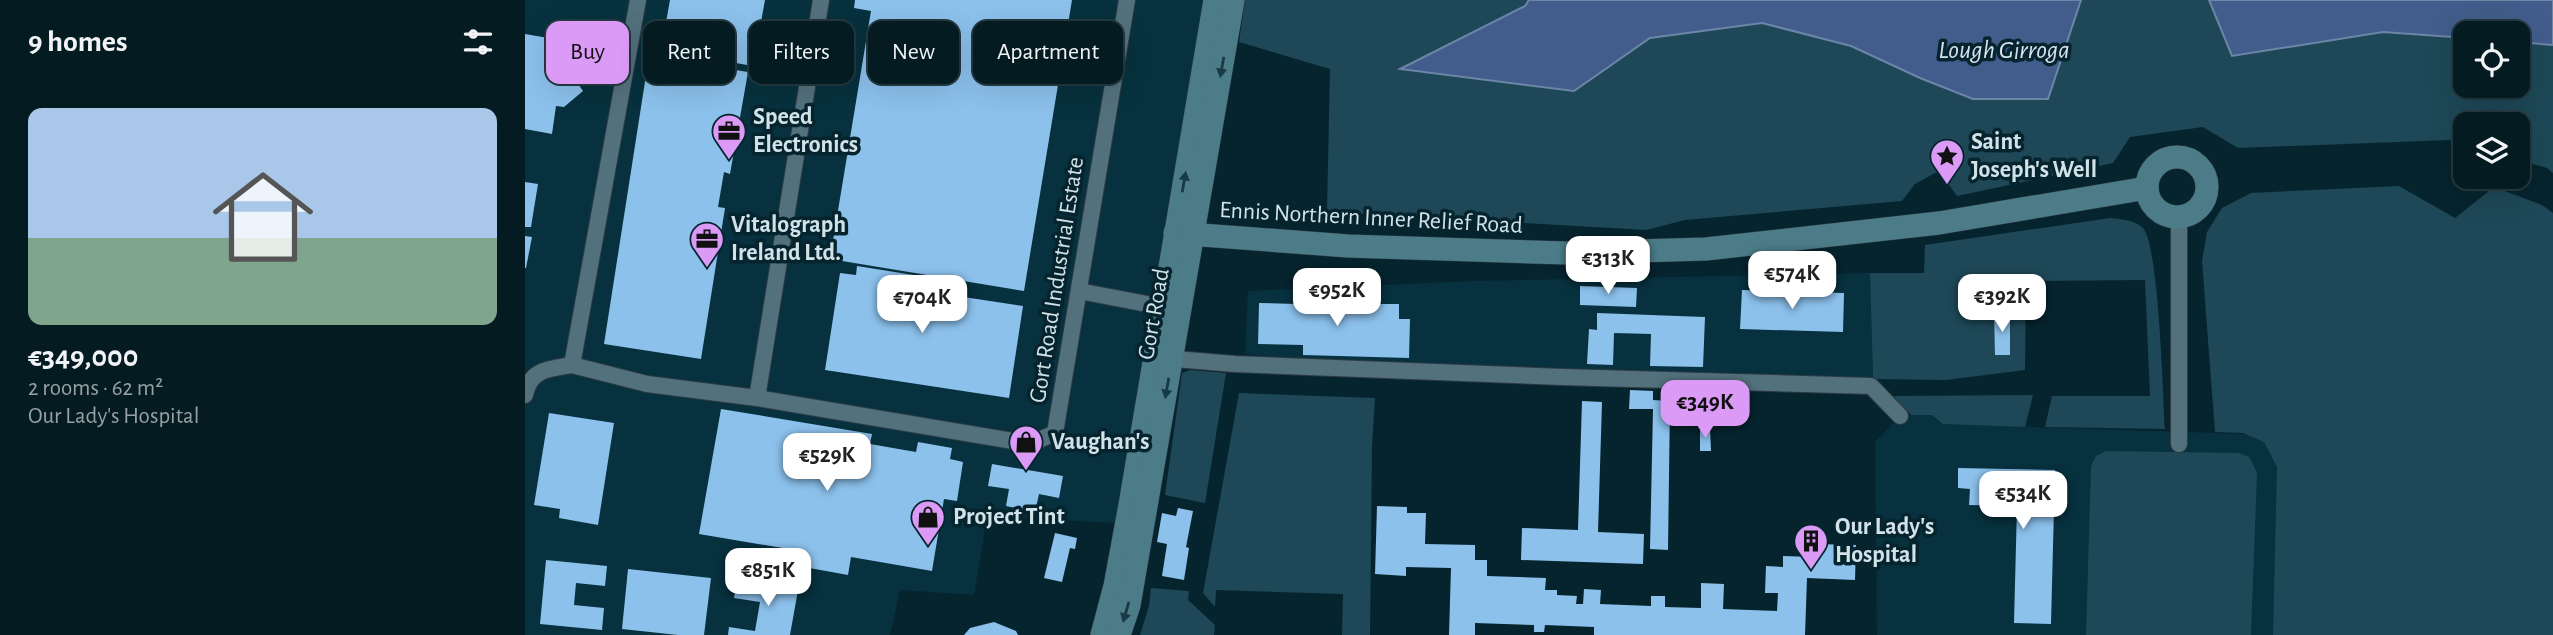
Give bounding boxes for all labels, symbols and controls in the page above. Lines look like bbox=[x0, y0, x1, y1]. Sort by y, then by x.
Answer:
chip: Buy bbox=[546, 21, 629, 84]
chip: Rent bbox=[643, 21, 735, 84]
chip: Filters bbox=[749, 21, 854, 84]
chip: New bbox=[868, 21, 959, 84]
chip: Apartment bbox=[973, 21, 1123, 84]
map controls bbox=[2453, 21, 2530, 189]
button: locate bbox=[2453, 21, 2530, 98]
icon: filters bbox=[459, 23, 497, 61]
text: 9 homes bbox=[28, 27, 128, 57]
water label: Lough Girroga bbox=[1938, 37, 2070, 63]
one-way arrow bbox=[1216, 56, 1227, 78]
place label: Speed Electronics bbox=[753, 105, 858, 157]
office icon: Speed Electronics bbox=[710, 112, 748, 161]
button: layers bbox=[2453, 112, 2530, 189]
place label: Saint Joseph's Well bbox=[1971, 130, 2097, 182]
place icon: Saint Joseph's Well bbox=[1928, 137, 1966, 186]
icon: home bbox=[200, 154, 326, 280]
street label: Gort Road Industrial Estate bbox=[1026, 155, 1088, 405]
one-way arrow bbox=[1179, 171, 1190, 193]
street label: Ennis Northern Inner Relief Road bbox=[1219, 198, 1523, 238]
place label: Vitalograph Ireland Ltd. bbox=[731, 213, 846, 265]
office icon: Vitalograph Ireland Ltd. bbox=[688, 220, 726, 269]
pin: €313K bbox=[1559, 236, 1657, 296]
text: €313K bbox=[1582, 247, 1634, 270]
pin: €574K bbox=[1743, 252, 1841, 311]
text: €574K bbox=[1764, 262, 1820, 285]
street label: Gort Road bbox=[1134, 266, 1174, 362]
pin: €952K bbox=[1288, 268, 1386, 328]
pin: €392K bbox=[1953, 274, 2051, 334]
pin: €704K bbox=[873, 276, 971, 335]
text: €952K bbox=[1309, 279, 1365, 302]
text: €392K bbox=[1974, 285, 2030, 308]
text: €704K bbox=[893, 286, 951, 309]
text: €349,000 bbox=[28, 342, 138, 372]
text: 2 rooms · 62 m² bbox=[28, 377, 163, 400]
one-way arrow bbox=[1162, 377, 1173, 399]
pin: €349K bbox=[1656, 380, 1754, 440]
text: €349K bbox=[1677, 391, 1733, 414]
text: Our Lady's Hospital bbox=[28, 405, 199, 428]
shop icon: Vaughan's bbox=[1007, 423, 1045, 472]
place label: Vaughan's bbox=[1051, 430, 1149, 454]
pin: €529K bbox=[778, 434, 876, 493]
text: €529K bbox=[799, 444, 855, 467]
pin: €534K bbox=[1974, 472, 2072, 531]
text: €534K bbox=[1995, 482, 2051, 505]
shop icon: Project Tint bbox=[909, 498, 947, 547]
place label: Project Tint bbox=[953, 505, 1065, 529]
place label: Our Lady's Hospital bbox=[1835, 515, 1934, 567]
building icon: Our Lady's Hospital bbox=[1792, 522, 1830, 571]
pin: €851K bbox=[719, 548, 817, 608]
text: €851K bbox=[741, 559, 795, 582]
one-way arrow bbox=[1121, 602, 1131, 623]

